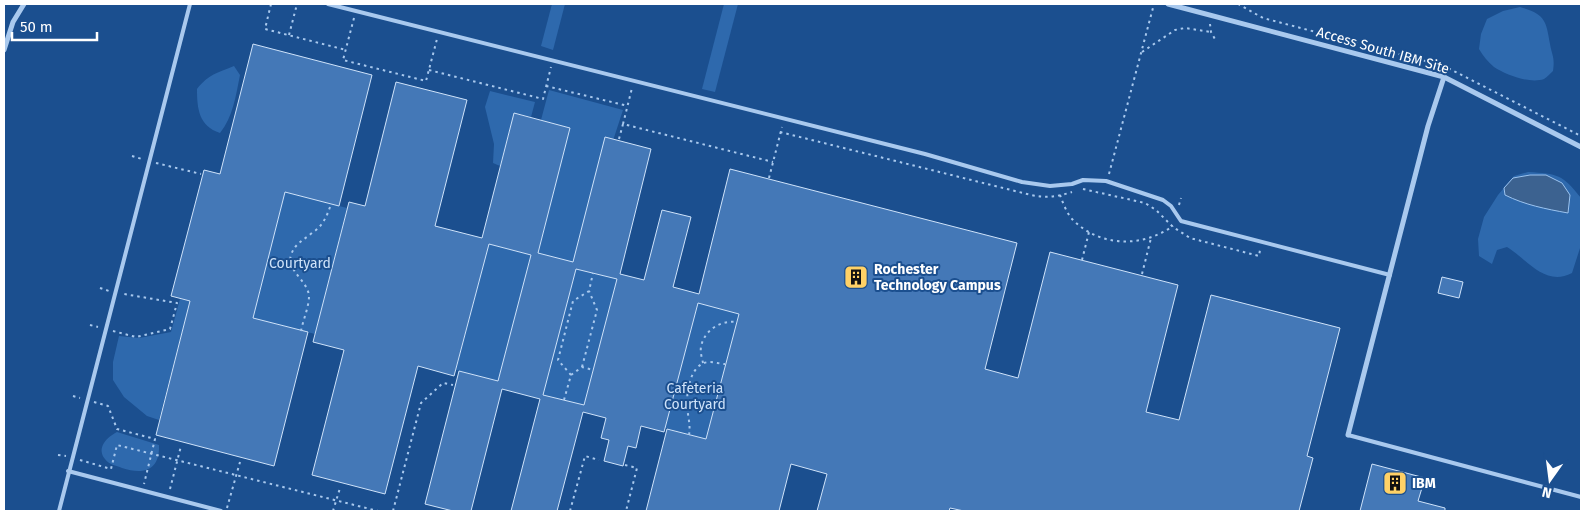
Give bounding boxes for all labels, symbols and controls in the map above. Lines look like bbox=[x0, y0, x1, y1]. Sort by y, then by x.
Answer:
scale bar bbox=[12, 10, 98, 42]
text: 50 m bbox=[20, 18, 53, 36]
street label: Access South IBM Site bbox=[1315, 23, 1451, 78]
park label: Courtyard bbox=[269, 255, 331, 272]
place label: Rochester Technology Campus bbox=[874, 261, 1001, 294]
building icon: Rochester Technology Campus bbox=[843, 264, 869, 290]
park label: Cafeteria Courtyard bbox=[664, 380, 726, 413]
north arrow bbox=[1525, 455, 1575, 505]
building icon: IBM bbox=[1382, 470, 1408, 496]
place label: IBM bbox=[1412, 475, 1436, 492]
text: N bbox=[1540, 483, 1554, 502]

